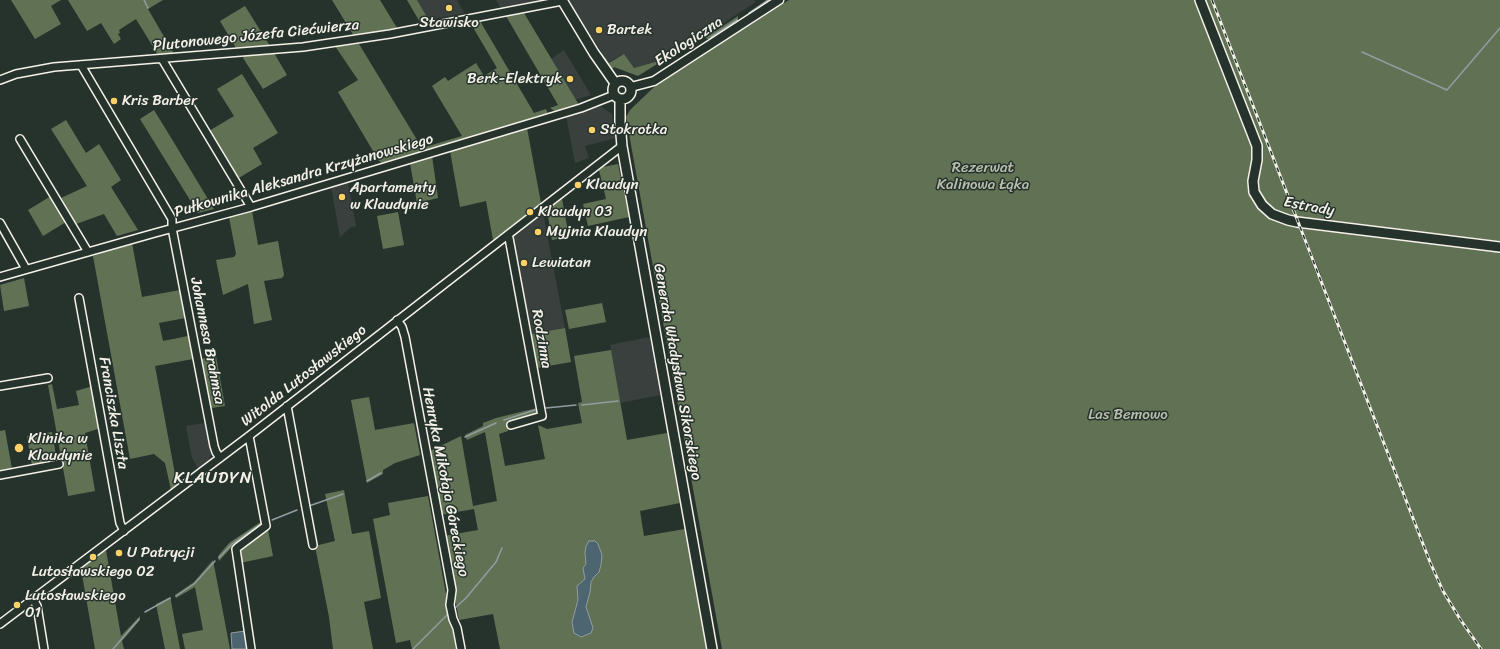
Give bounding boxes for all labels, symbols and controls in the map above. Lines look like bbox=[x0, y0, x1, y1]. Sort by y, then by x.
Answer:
marker: Stawisko bbox=[444, 3, 454, 13]
street label: Ekologiczna bbox=[651, 13, 727, 71]
place label: Stawisko bbox=[419, 14, 479, 32]
street label: Plutonowego Józefa Ciećwierza bbox=[152, 16, 360, 56]
place label: Bartek bbox=[607, 21, 652, 39]
marker: Bartek bbox=[594, 25, 604, 35]
place label: Berk-Elektryk bbox=[467, 70, 562, 88]
marker: Berk-Elektryk bbox=[565, 74, 575, 84]
place label: Kris Barber bbox=[122, 92, 197, 110]
marker: Kris Barber bbox=[109, 96, 119, 106]
place label: Stokrotka bbox=[600, 121, 667, 139]
marker: Stokrotka bbox=[587, 125, 597, 135]
street label: Pułkownika Aleksandra Krzyżanowskiego bbox=[172, 130, 436, 222]
park label: Rezerwat Kalinowa Łąka bbox=[937, 159, 1029, 194]
place label: Klaudyn bbox=[586, 176, 639, 194]
place label: Apartamenty w Klaudynie bbox=[350, 179, 436, 214]
marker: Klaudyn bbox=[573, 180, 583, 190]
marker: Apartamenty w Klaudynie bbox=[337, 192, 347, 202]
street label: Estrady bbox=[1282, 193, 1336, 221]
place label: Klaudyn 03 bbox=[538, 203, 612, 221]
marker: Klaudyn 03 bbox=[525, 207, 535, 217]
place label: Myjnia Klaudyn bbox=[546, 223, 647, 241]
marker: Myjnia Klaudyn bbox=[533, 227, 543, 237]
place label: Lewiatan bbox=[532, 254, 591, 272]
marker: Lewiatan bbox=[519, 258, 529, 268]
street label: Generała Władysława Sikorskiego bbox=[649, 262, 705, 482]
street label: Johannesa Brahmsa bbox=[186, 276, 228, 406]
street label: Rodzinna bbox=[527, 308, 555, 370]
street label: Witolda Lutosławskiego bbox=[238, 321, 370, 431]
street label: Franciszka Liszta bbox=[94, 355, 132, 471]
street label: Henryka Mikołaja Góreckiego bbox=[418, 385, 472, 579]
park label: Las Bemowo bbox=[1088, 406, 1168, 424]
place label: Klinika w Klaudynie bbox=[28, 430, 92, 465]
marker: Klinika w Klaudynie bbox=[13, 442, 25, 454]
district label: KLAUDYN bbox=[173, 469, 253, 489]
place label: U Patrycji bbox=[127, 544, 194, 562]
marker: U Patrycji bbox=[114, 548, 124, 558]
marker: Lutosławskiego 02 bbox=[88, 552, 98, 562]
place label: Lutosławskiego 02 bbox=[32, 563, 154, 581]
place label: Lutosławskiego 01 bbox=[25, 587, 126, 622]
marker: Lutosławskiego 01 bbox=[12, 600, 22, 610]

